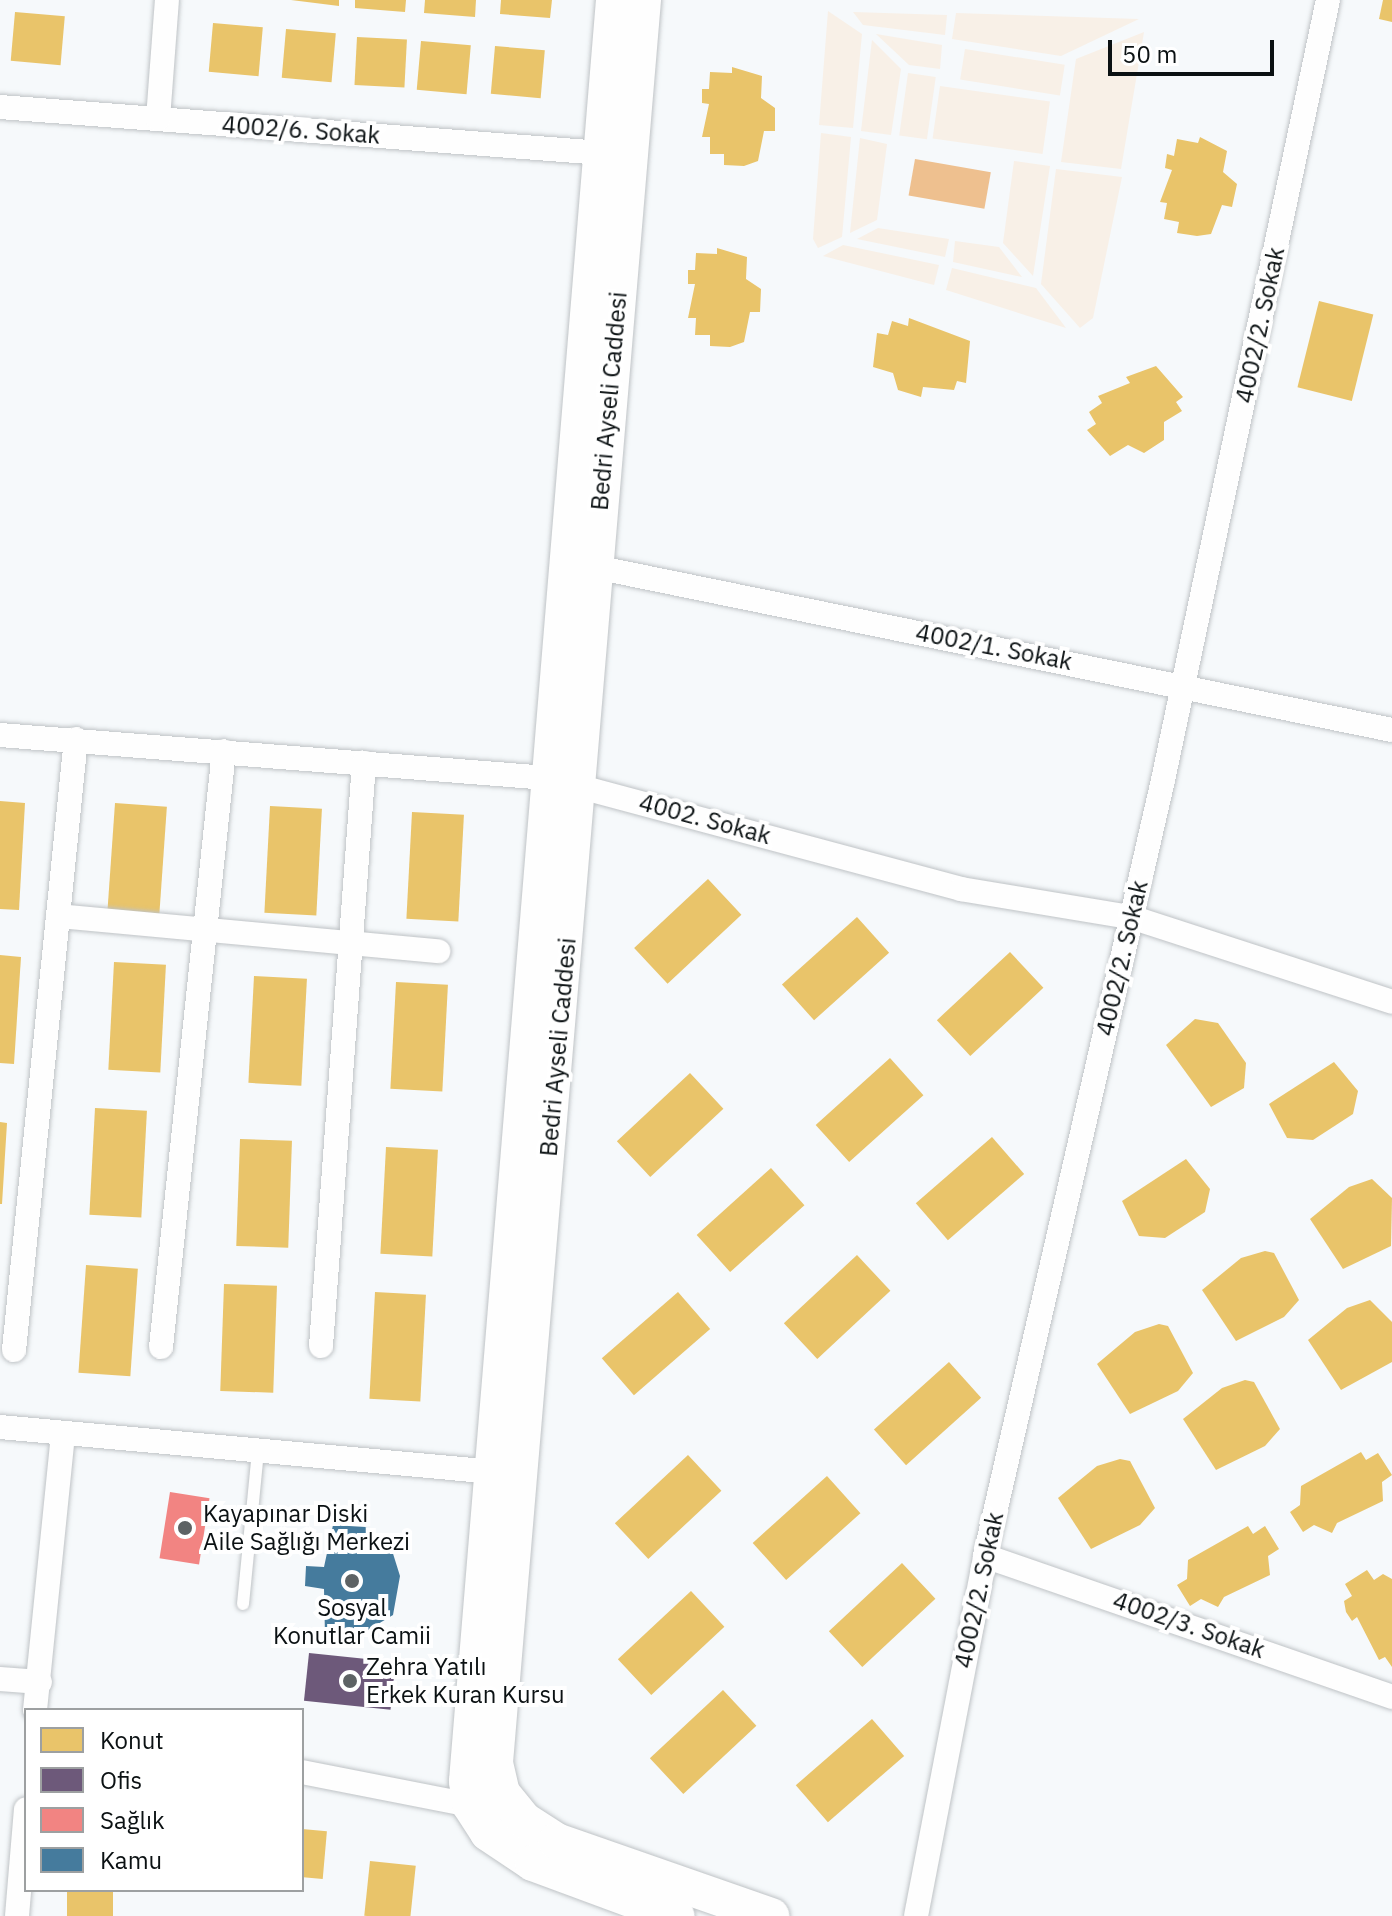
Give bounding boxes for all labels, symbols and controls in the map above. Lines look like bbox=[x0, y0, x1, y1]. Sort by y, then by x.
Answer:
scale bar bbox=[1112, 24, 1278, 74]
text: 50 m bbox=[1122, 38, 1177, 70]
street label: 4002/6. Sokak bbox=[221, 110, 381, 150]
street label: 4002/2. Sokak bbox=[1229, 244, 1291, 406]
street label: Bedri Ayseli Caddesi bbox=[585, 290, 633, 512]
street label: 4002/1. Sokak bbox=[913, 618, 1075, 676]
street label: 4002. Sokak bbox=[636, 788, 774, 850]
street label: 4002/2. Sokak bbox=[1090, 877, 1154, 1039]
street label: Bedri Ayseli Caddesi bbox=[534, 936, 582, 1158]
place label: Kayapınar Diski Aile Sağlığı Merkezi bbox=[203, 1500, 410, 1556]
street label: 4002/2. Sokak bbox=[948, 1509, 1010, 1671]
marker: Kayapınar Diski Aile Sağlığı Merkezi bbox=[174, 1517, 196, 1539]
marker: Sosyal Konutlar Camii bbox=[343, 1572, 361, 1590]
street label: 4002/3. Sokak bbox=[1109, 1586, 1269, 1664]
place label: Sosyal Konutlar Camii bbox=[273, 1594, 431, 1650]
place label: Zehra Yatılı Erkek Kuran Kursu bbox=[366, 1653, 565, 1709]
marker: Zehra Yatılı Erkek Kuran Kursu bbox=[341, 1672, 359, 1690]
legend bbox=[24, 1708, 304, 1892]
text: Konut bbox=[100, 1724, 164, 1756]
text: Ofis bbox=[100, 1764, 142, 1796]
text: Sağlık bbox=[100, 1804, 165, 1836]
text: Kamu bbox=[100, 1844, 162, 1876]

